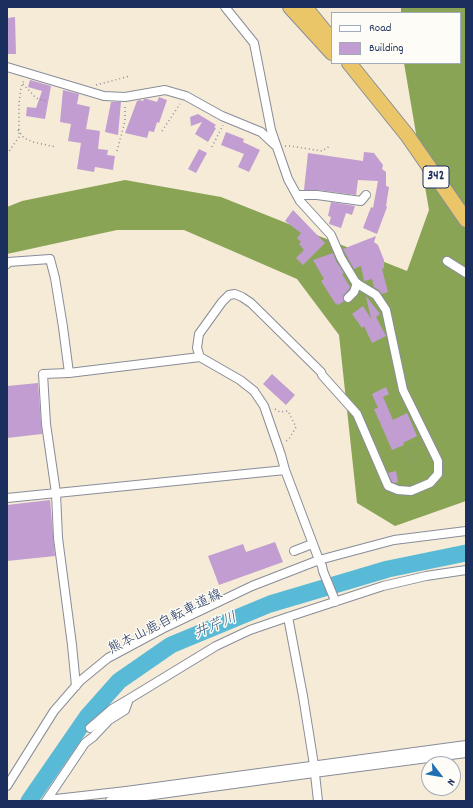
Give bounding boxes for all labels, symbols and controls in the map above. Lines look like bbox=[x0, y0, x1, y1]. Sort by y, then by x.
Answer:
legend bbox=[331, 12, 461, 64]
text: Road bbox=[369, 20, 391, 37]
text: Building bbox=[369, 40, 404, 57]
road number: 342 bbox=[423, 166, 449, 188]
street label: 熊本山鹿自転車道線 bbox=[106, 587, 226, 659]
water label: 井芹川 bbox=[192, 610, 240, 644]
north arrow bbox=[421, 756, 461, 796]
text: N bbox=[442, 775, 459, 788]

